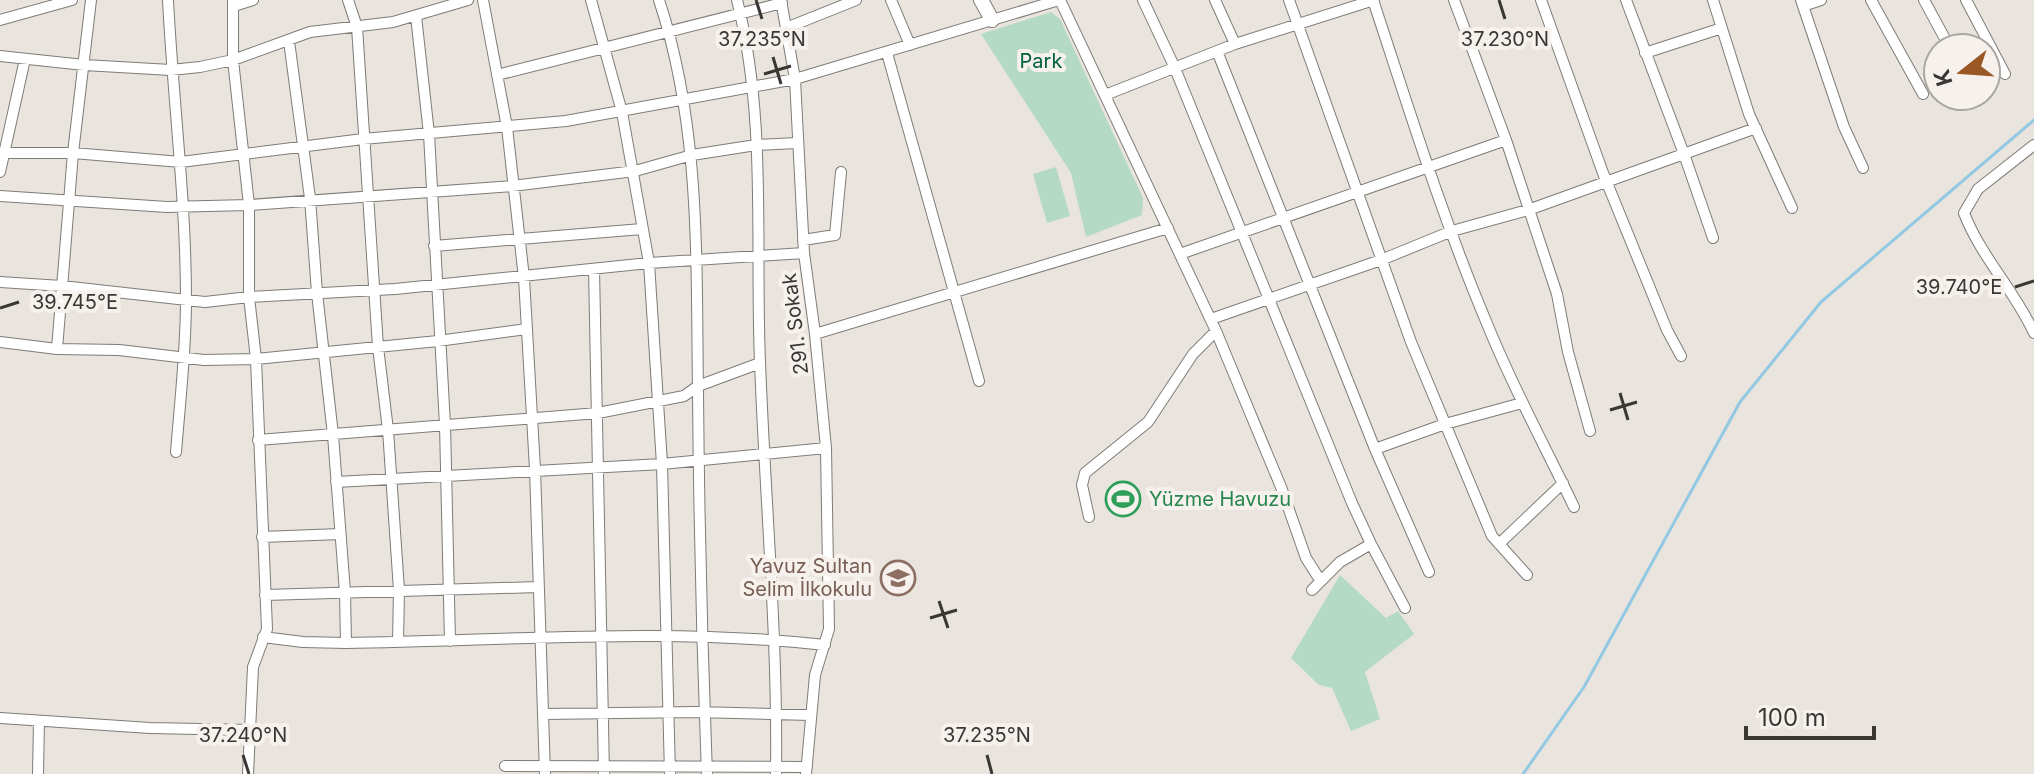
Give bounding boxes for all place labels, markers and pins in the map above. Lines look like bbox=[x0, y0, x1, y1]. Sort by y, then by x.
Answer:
sports icon: Yüzme Havuzu bbox=[1104, 480, 1142, 518]
place label: Yüzme Havuzu bbox=[1149, 487, 1291, 511]
place label: Yavuz Sultan Selim İlkokulu bbox=[742, 554, 872, 601]
school or university icon: Yavuz Sultan Selim İlkokulu bbox=[879, 559, 917, 597]

